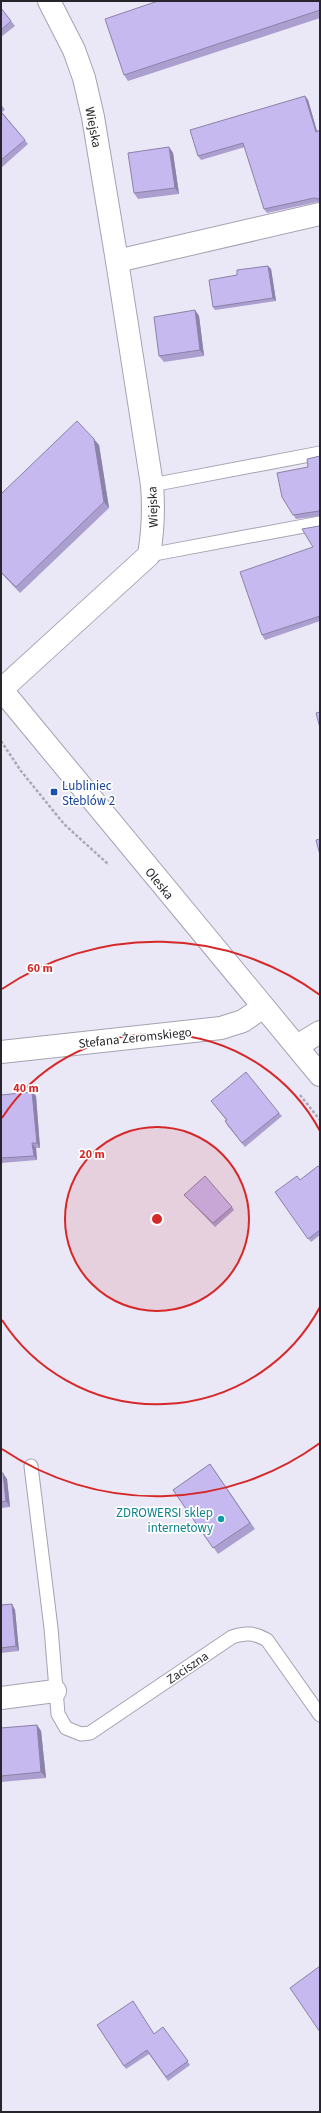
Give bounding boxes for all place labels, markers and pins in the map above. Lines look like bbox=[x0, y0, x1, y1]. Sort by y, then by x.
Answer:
place label: Lubliniec Steblów 2 bbox=[62, 777, 115, 810]
marker: Lubliniec Steblów 2 bbox=[49, 787, 59, 797]
centre of rings bbox=[150, 1212, 164, 1226]
place label: ZDROWERSI sklep internetowy bbox=[116, 1504, 213, 1537]
marker: ZDROWERSI sklep internetowy bbox=[216, 1514, 226, 1524]

